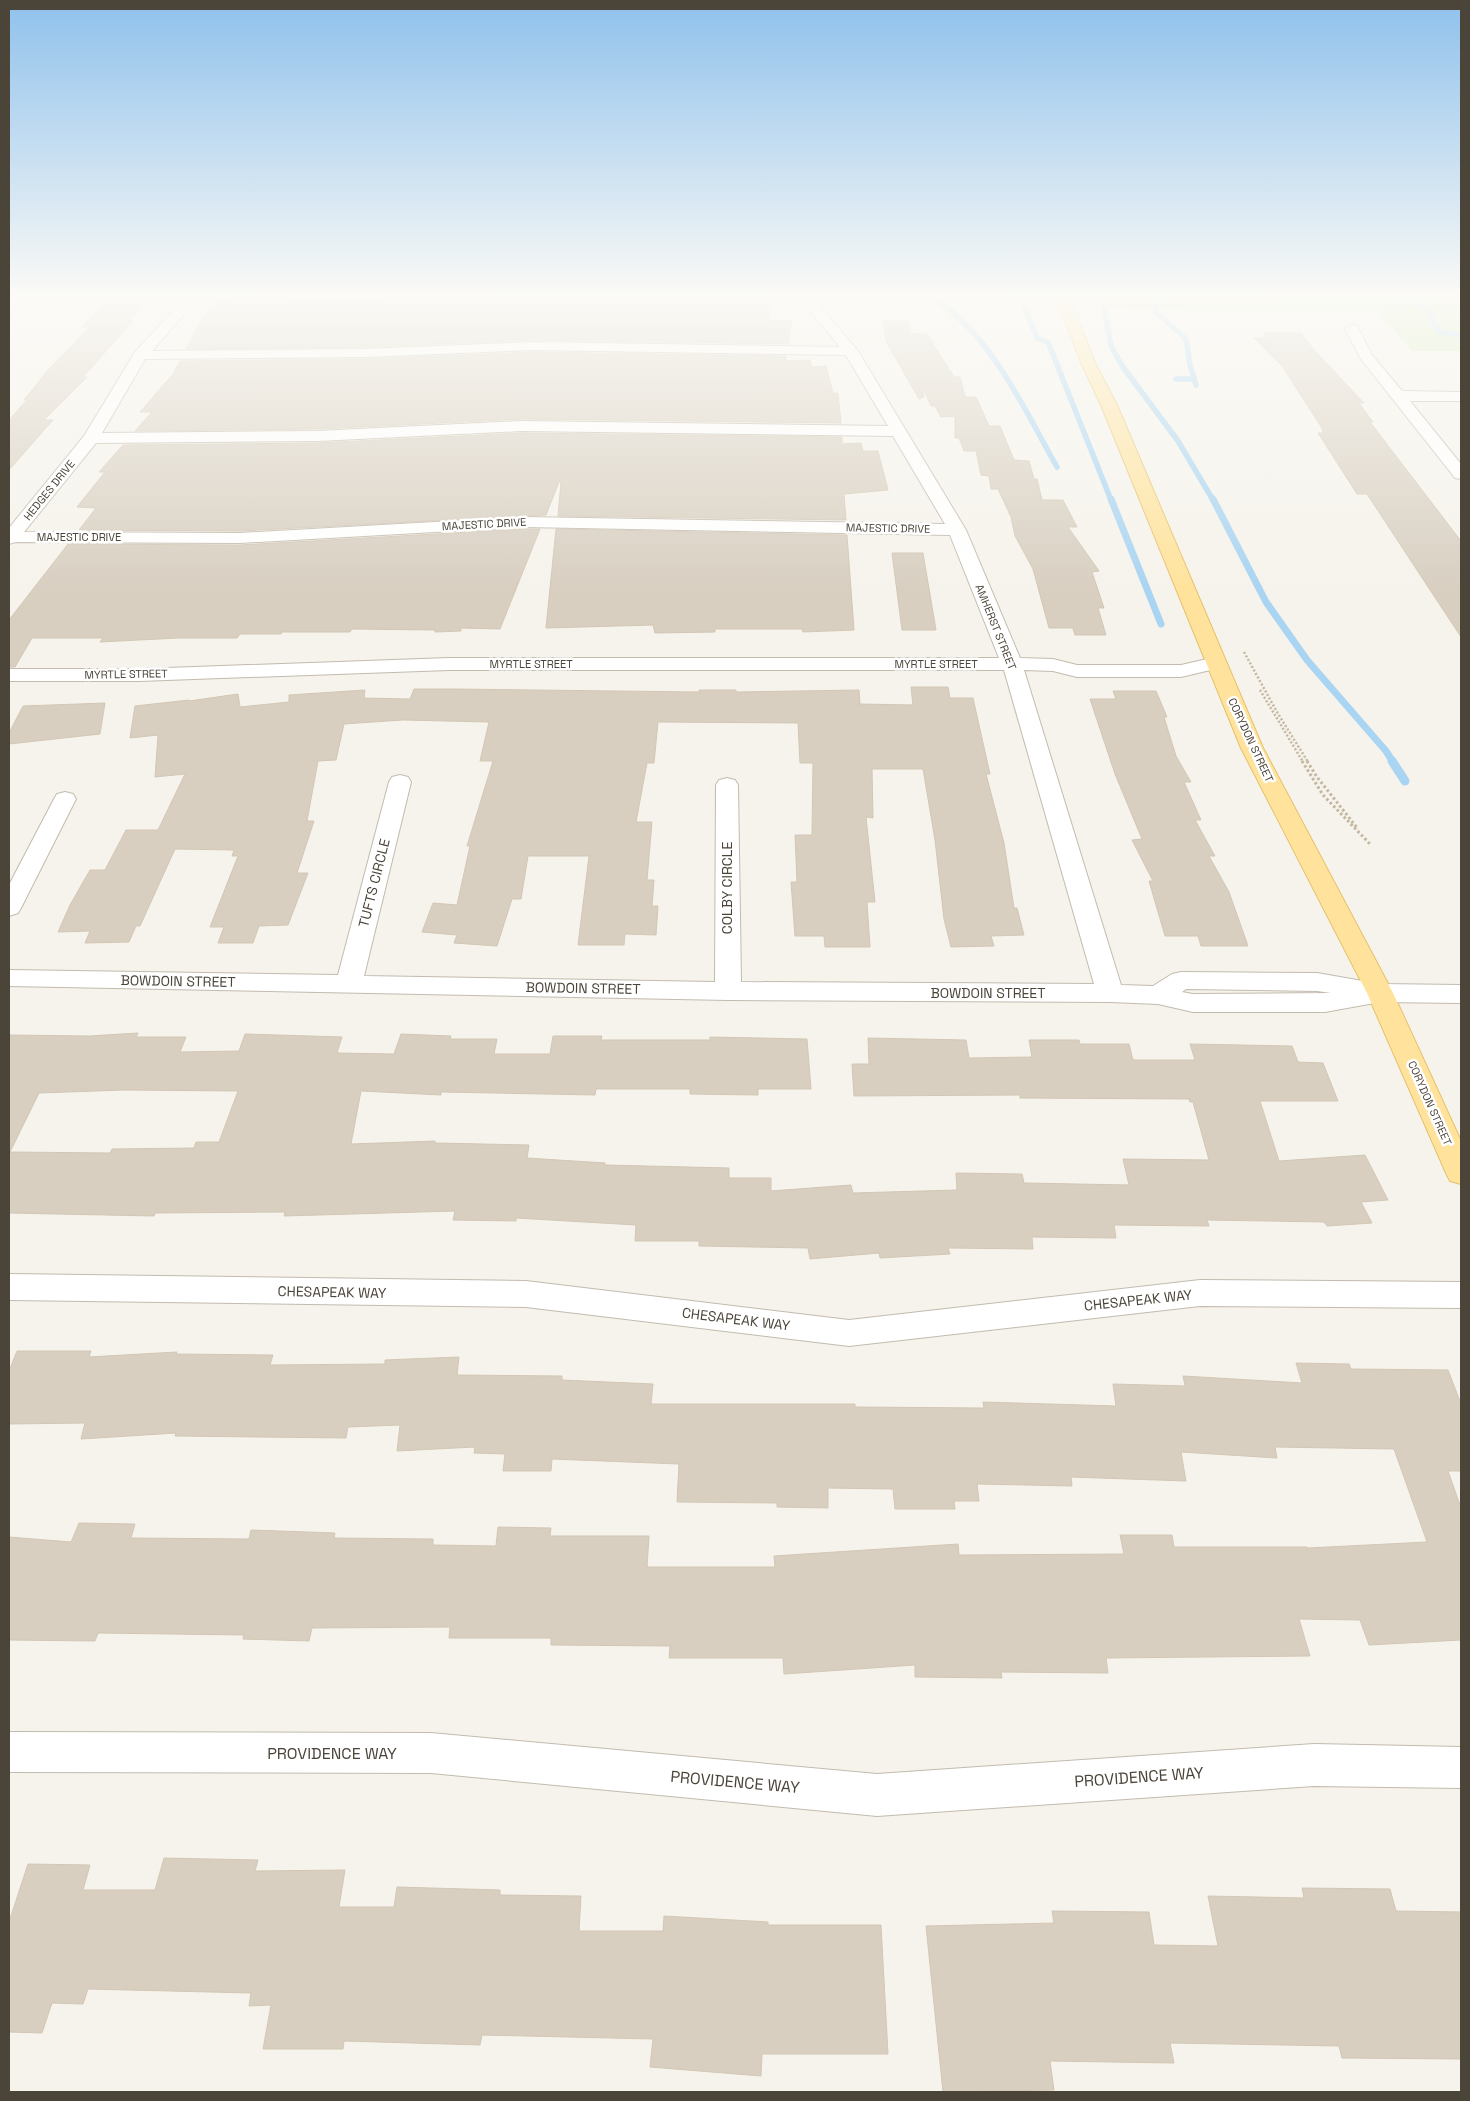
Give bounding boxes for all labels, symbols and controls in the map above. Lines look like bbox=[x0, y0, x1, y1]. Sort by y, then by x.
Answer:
street label: HEDGES DRIVE bbox=[20, 457, 78, 523]
street label: MAJESTIC DRIVE bbox=[441, 515, 527, 533]
street label: MAJESTIC DRIVE bbox=[846, 520, 930, 536]
street label: MAJESTIC DRIVE bbox=[37, 530, 121, 544]
street label: AMHERST STREET bbox=[972, 582, 1020, 672]
street label: MYRTLE STREET bbox=[489, 657, 573, 671]
street label: MYRTLE STREET bbox=[894, 657, 978, 671]
street label: MYRTLE STREET bbox=[84, 666, 168, 682]
street label: CORYDON STREET bbox=[1225, 696, 1277, 785]
street label: TUFTS CIRCLE bbox=[354, 837, 394, 929]
street label: COLBY CIRCLE bbox=[718, 842, 736, 934]
street label: BOWDOIN STREET bbox=[120, 971, 236, 991]
street label: BOWDOIN STREET bbox=[525, 978, 641, 998]
street label: BOWDOIN STREET bbox=[931, 984, 1045, 1002]
street label: CORYDON STREET bbox=[1405, 1058, 1455, 1148]
street label: CHESAPEAK WAY bbox=[277, 1282, 387, 1302]
street label: CHESAPEAK WAY bbox=[1083, 1285, 1193, 1315]
street label: CHESAPEAK WAY bbox=[681, 1303, 792, 1335]
street label: PROVIDENCE WAY bbox=[267, 1743, 397, 1764]
street label: PROVIDENCE WAY bbox=[1074, 1762, 1205, 1792]
street label: PROVIDENCE WAY bbox=[669, 1766, 801, 1798]

